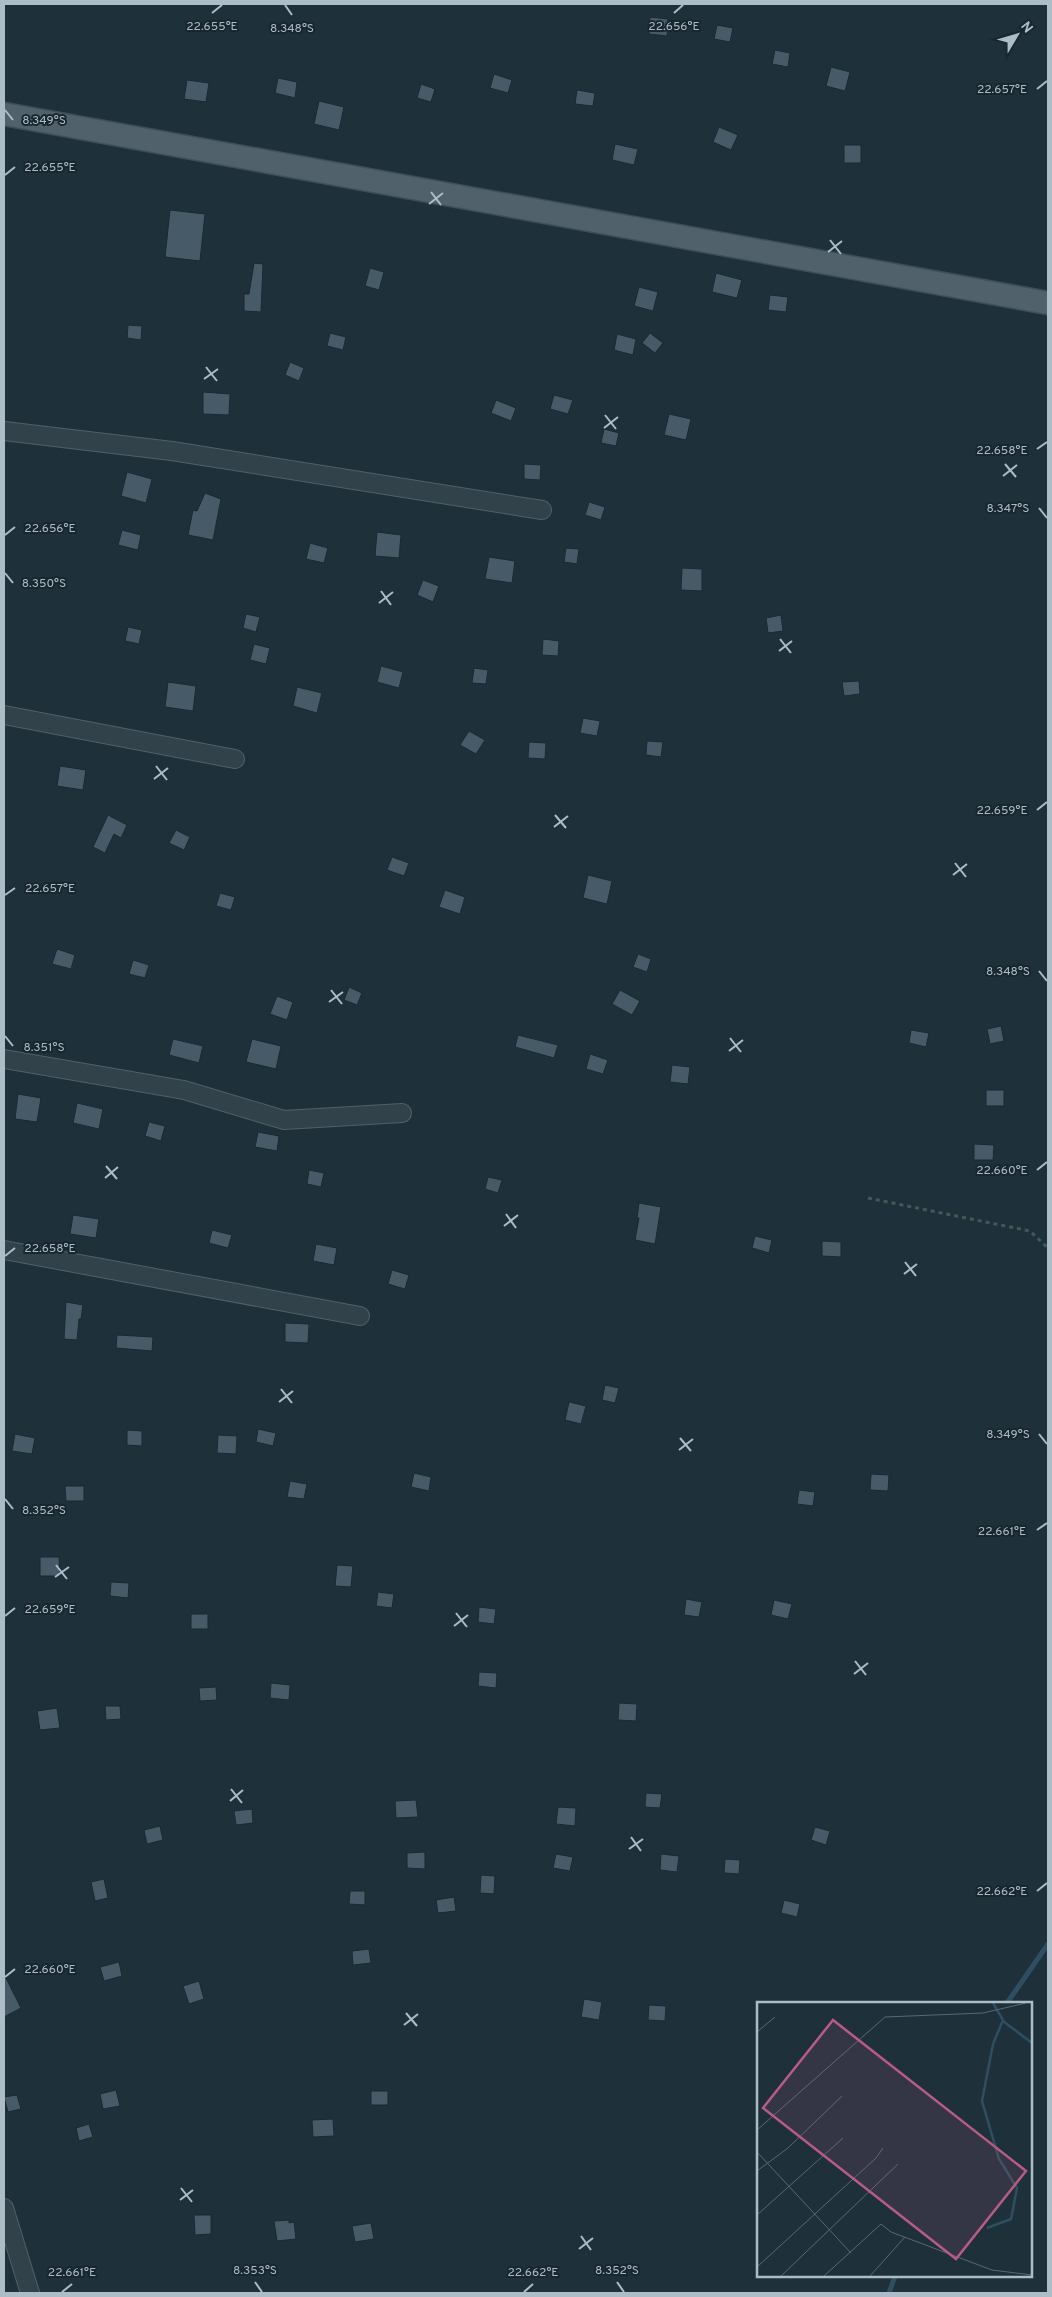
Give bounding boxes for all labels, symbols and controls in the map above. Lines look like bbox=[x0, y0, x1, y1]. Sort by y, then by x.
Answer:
north arrow bbox=[992, 10, 1042, 60]
text: 22.655°E bbox=[186, 19, 238, 35]
text: 22.656°E bbox=[648, 19, 700, 35]
text: N bbox=[1016, 19, 1036, 37]
text: 8.348°S bbox=[270, 21, 314, 37]
text: 22.657°E bbox=[977, 82, 1027, 98]
text: 8.349°S bbox=[22, 113, 66, 129]
text: 22.655°E bbox=[24, 160, 76, 176]
text: 22.658°E bbox=[976, 443, 1028, 459]
text: 8.347°S bbox=[987, 501, 1029, 517]
text: 22.656°E bbox=[24, 521, 76, 537]
text: 8.350°S bbox=[22, 576, 66, 592]
text: 22.659°E bbox=[976, 803, 1028, 819]
text: 22.657°E bbox=[25, 881, 75, 897]
text: 8.348°S bbox=[986, 964, 1030, 980]
text: 8.351°S bbox=[23, 1040, 65, 1056]
text: 22.660°E bbox=[976, 1163, 1028, 1179]
text: 22.658°E bbox=[24, 1241, 76, 1257]
text: 8.349°S bbox=[986, 1427, 1030, 1443]
text: 8.352°S bbox=[22, 1503, 66, 1519]
text: 22.661°E bbox=[978, 1524, 1026, 1540]
text: 22.659°E bbox=[24, 1602, 76, 1618]
text: 22.662°E bbox=[976, 1884, 1028, 1900]
text: 22.660°E bbox=[24, 1962, 76, 1978]
inset map bbox=[757, 2002, 1032, 2277]
text: 8.353°S bbox=[233, 2263, 277, 2279]
text: 8.352°S bbox=[595, 2263, 639, 2279]
text: 22.661°E bbox=[48, 2265, 96, 2281]
text: 22.662°E bbox=[507, 2265, 559, 2281]

